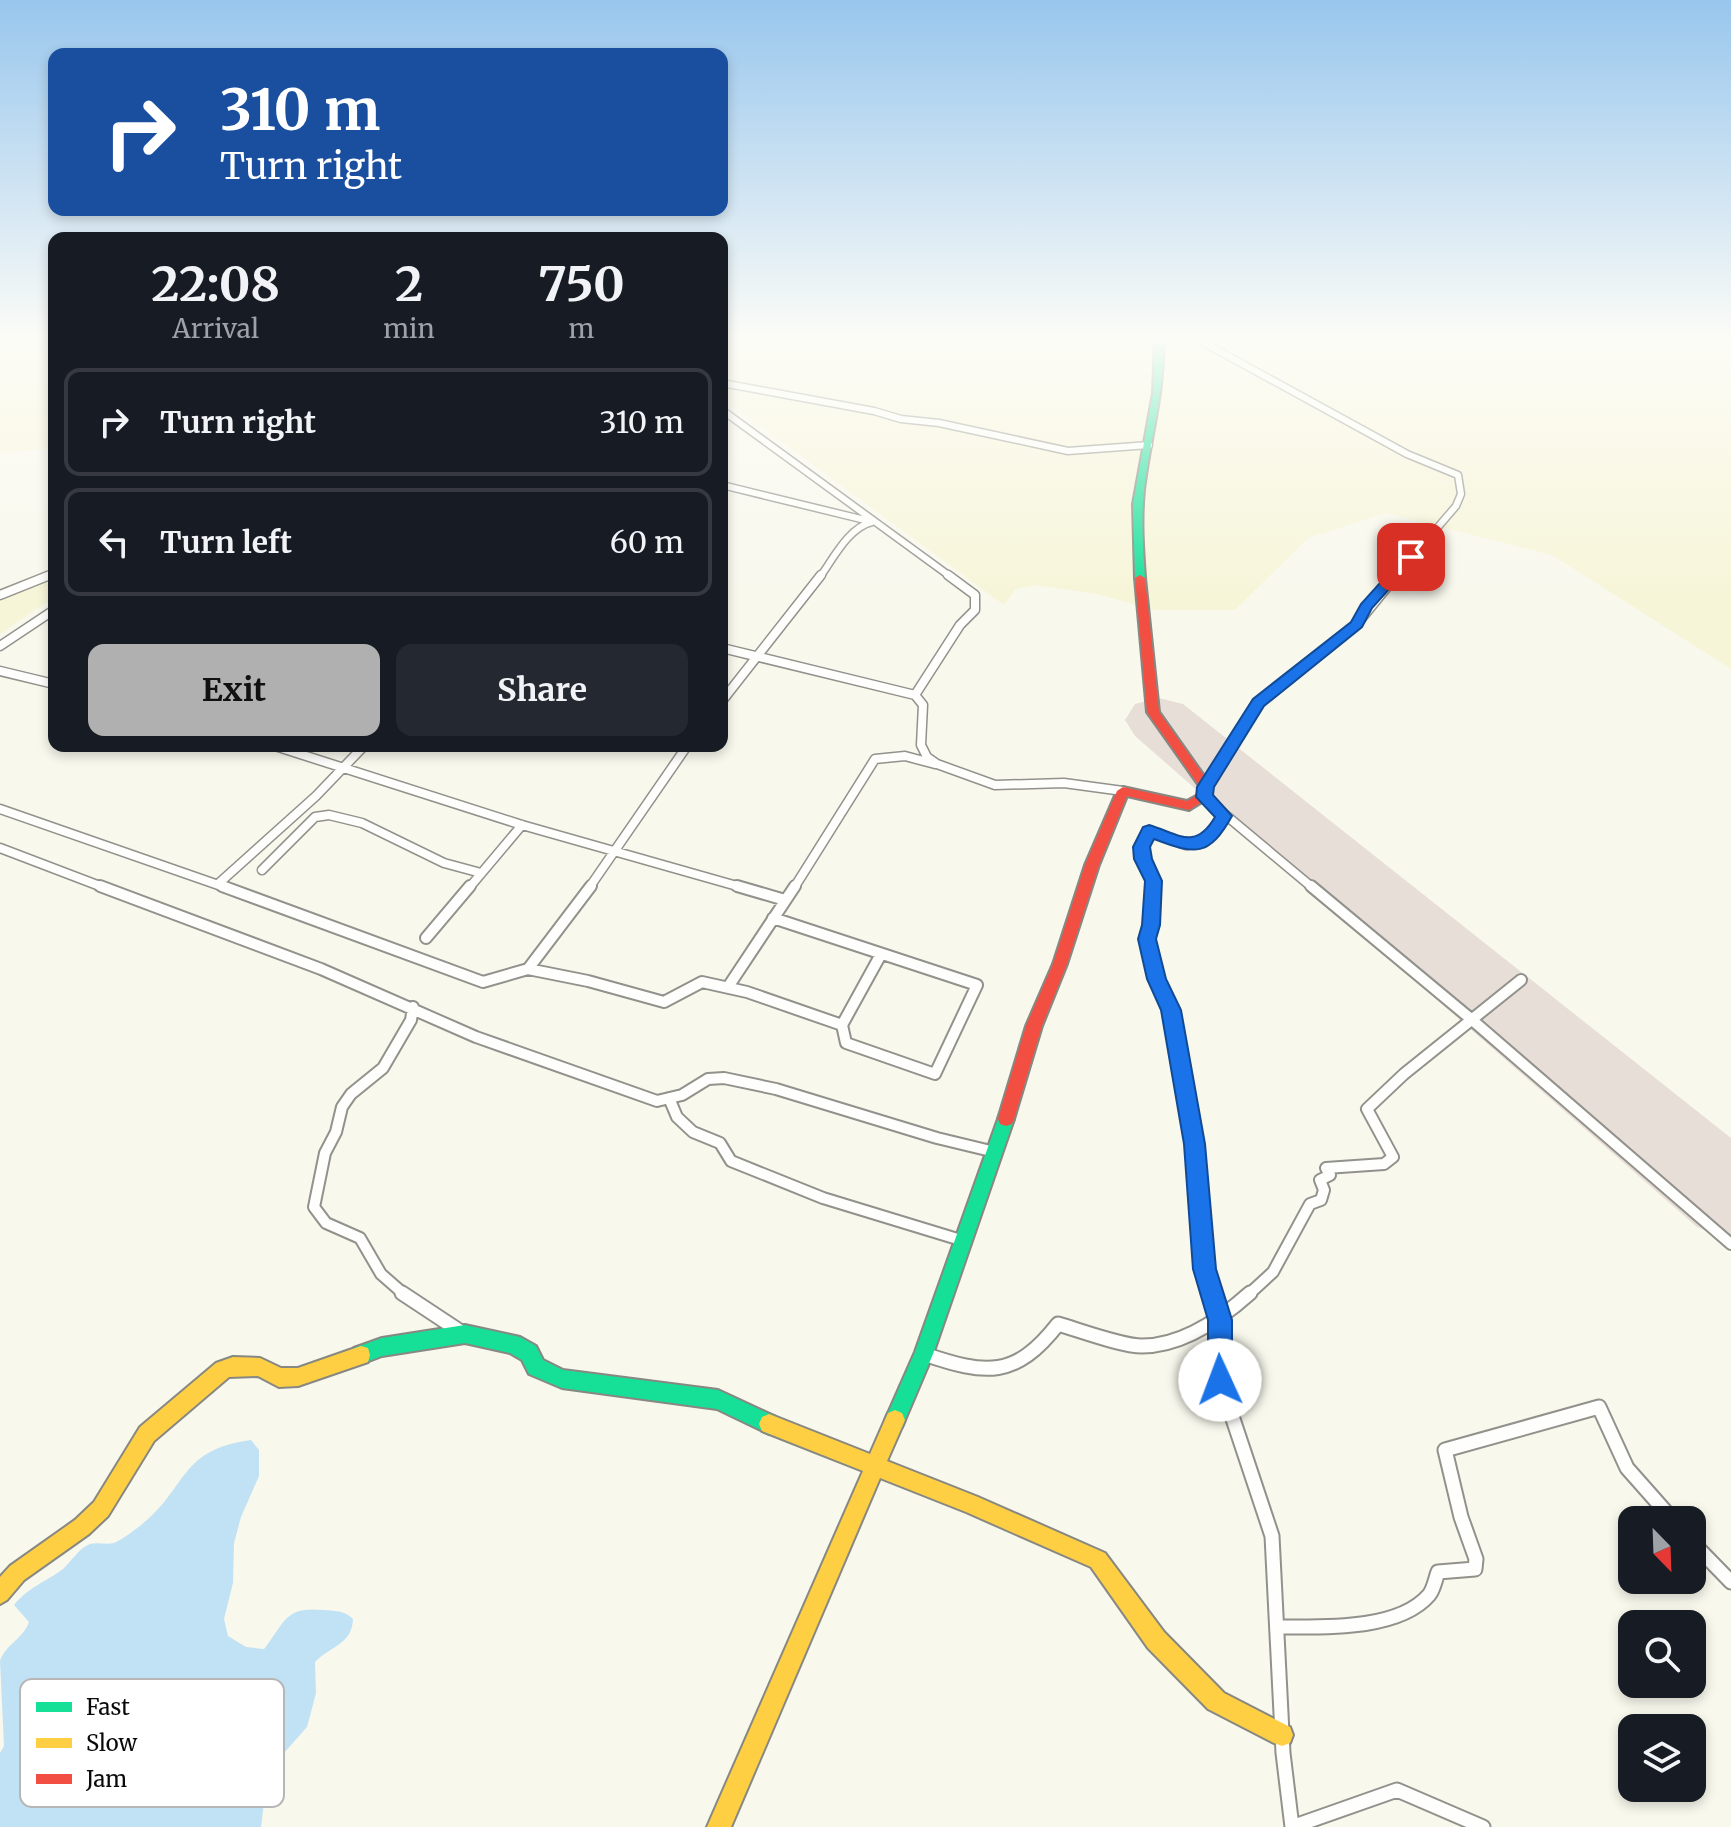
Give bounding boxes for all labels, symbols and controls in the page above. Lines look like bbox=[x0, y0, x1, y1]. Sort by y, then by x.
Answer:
text: 310 m bbox=[220, 75, 380, 145]
icon: right bbox=[88, 80, 192, 184]
text: Turn right bbox=[220, 144, 402, 189]
text: 22:08 bbox=[151, 254, 280, 314]
text: 2 bbox=[395, 254, 423, 314]
text: 750 bbox=[538, 254, 625, 314]
text: Arrival bbox=[172, 312, 259, 345]
text: min bbox=[383, 312, 435, 345]
text: m bbox=[568, 312, 594, 345]
icon: right bbox=[92, 400, 136, 444]
text: Turn right bbox=[160, 403, 316, 441]
text: 310 m bbox=[600, 403, 684, 441]
icon: left bbox=[92, 520, 136, 564]
text: Turn left bbox=[160, 523, 292, 561]
text: 60 m bbox=[610, 523, 684, 561]
pin bbox=[1377, 523, 1445, 591]
icon: arrive bbox=[1389, 535, 1433, 579]
button: Exit bbox=[88, 644, 380, 736]
button: Share bbox=[396, 644, 688, 736]
position arrow bbox=[1178, 1338, 1262, 1422]
north arrow bbox=[1618, 1506, 1706, 1594]
map controls bbox=[1618, 1506, 1706, 1802]
button: search bbox=[1618, 1610, 1706, 1698]
legend bbox=[20, 1679, 284, 1807]
text: Fast bbox=[86, 1693, 130, 1721]
button: layers bbox=[1618, 1714, 1706, 1802]
text: Slow bbox=[86, 1729, 137, 1757]
text: Jam bbox=[85, 1765, 127, 1793]

